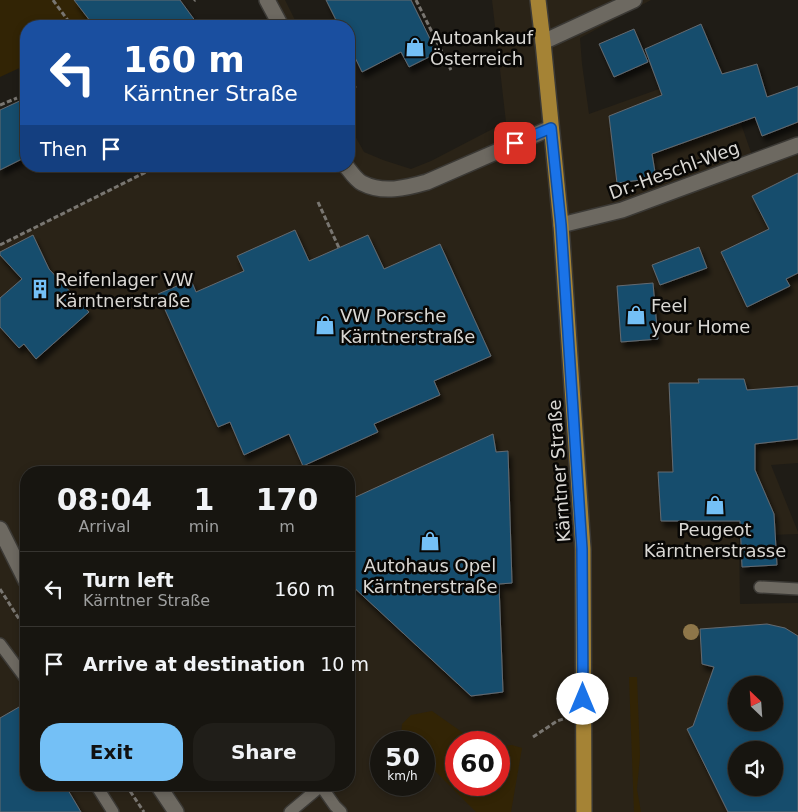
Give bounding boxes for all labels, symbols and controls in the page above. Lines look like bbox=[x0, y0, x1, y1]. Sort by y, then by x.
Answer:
place label: Autoankauf Österreich bbox=[430, 27, 534, 69]
shop icon: Autoankauf Österreich bbox=[404, 36, 426, 58]
icon: left bbox=[40, 40, 105, 105]
text: 160 m bbox=[123, 40, 245, 80]
text: Kärntner Straße bbox=[123, 81, 298, 106]
pin bbox=[494, 122, 536, 164]
icon: arrive bbox=[501, 129, 529, 157]
icon: arrive bbox=[97, 135, 125, 163]
street label: Dr.-Heschl-Weg bbox=[606, 137, 742, 203]
text: Then bbox=[40, 138, 87, 160]
place label: Reifenlager VW Kärntnerstraße bbox=[55, 269, 194, 311]
building icon: Reifenlager VW Kärntnerstraße bbox=[29, 278, 51, 300]
place label: Feel your Home bbox=[651, 295, 750, 337]
shop icon: Feel your Home bbox=[625, 304, 647, 326]
place label: VW Porsche Kärntnerstraße bbox=[340, 305, 475, 347]
shop icon: VW Porsche Kärntnerstraße bbox=[314, 314, 336, 336]
street label: Kärntner Straße bbox=[544, 399, 574, 543]
text: 08:04 bbox=[57, 482, 152, 517]
text: 1 bbox=[193, 482, 214, 517]
text: 170 bbox=[256, 482, 318, 517]
shop icon: Peugeot Kärntnerstrasse bbox=[704, 494, 726, 516]
text: Arrival bbox=[78, 517, 130, 536]
text: min bbox=[189, 517, 219, 536]
text: m bbox=[279, 517, 295, 536]
place label: Peugeot Kärntnerstrasse bbox=[644, 519, 786, 561]
shop icon: Autohaus Opel Kärntnerstraße bbox=[419, 530, 441, 552]
place label: Autohaus Opel Kärntnerstraße bbox=[362, 555, 498, 597]
text: Turn left bbox=[83, 569, 174, 591]
icon: left bbox=[40, 575, 68, 603]
text: 160 m bbox=[274, 578, 335, 600]
text: Kärntner Straße bbox=[83, 591, 210, 610]
icon: arrive bbox=[40, 650, 68, 678]
text: Arrive at destination bbox=[83, 653, 305, 675]
text: 10 m bbox=[320, 653, 369, 675]
position arrow bbox=[556, 672, 608, 724]
north arrow bbox=[728, 676, 782, 731]
map controls bbox=[728, 676, 783, 796]
button: Exit bbox=[40, 723, 183, 781]
button: Share bbox=[193, 723, 335, 781]
speed limit sign: 60 bbox=[445, 731, 510, 796]
button: sound bbox=[728, 741, 783, 796]
text: 50 bbox=[385, 743, 420, 772]
text: km/h bbox=[387, 769, 418, 783]

